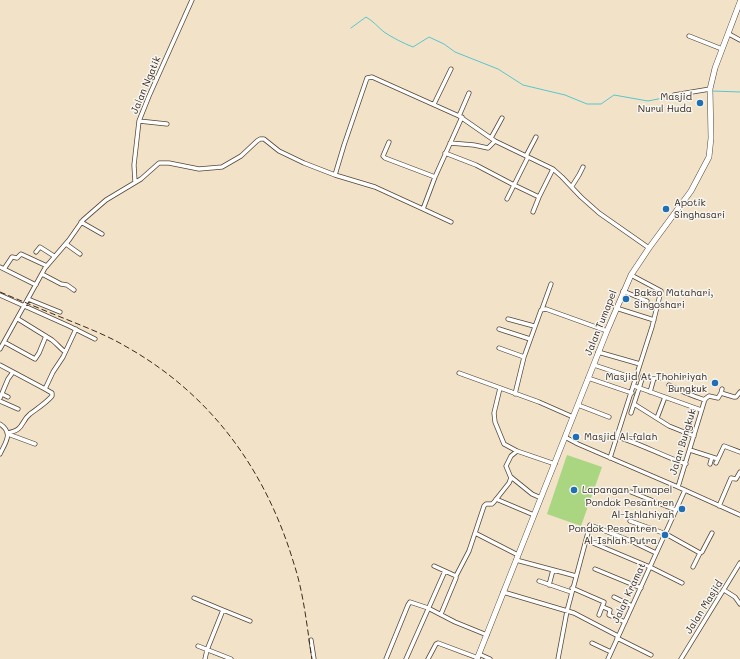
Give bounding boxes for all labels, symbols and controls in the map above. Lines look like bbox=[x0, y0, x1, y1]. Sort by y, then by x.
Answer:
street label: Jalan Ngatik bbox=[128, 54, 164, 116]
place label: Masjid Nurul Huda bbox=[638, 91, 692, 114]
marker: Masjid Nurul Huda bbox=[695, 98, 705, 108]
place label: Apotik Singhasari bbox=[674, 197, 725, 220]
marker: Apotik Singhasari bbox=[661, 204, 671, 214]
place label: Bakso Matahari, Singoshari bbox=[634, 287, 714, 310]
street label: Jalan Tumapel bbox=[582, 289, 620, 357]
marker: Bakso Matahari, Singoshari bbox=[621, 294, 631, 304]
place label: Masjid At-Thohiriyah Bungkuk bbox=[605, 371, 707, 394]
marker: Masjid At-Thohiriyah Bungkuk bbox=[710, 378, 720, 388]
street label: Jalan Bungkuk bbox=[667, 408, 699, 476]
place label: Masjid Al-falah bbox=[584, 431, 657, 443]
marker: Masjid Al-falah bbox=[571, 432, 581, 442]
place label: Lapangan Tumapel bbox=[582, 484, 672, 496]
marker: Lapangan Tumapel bbox=[569, 485, 579, 495]
place label: Pondok Pesantren Al-Ishlahiyah bbox=[586, 497, 674, 520]
marker: Pondok Pesantren Al-Ishlahiyah bbox=[677, 504, 687, 514]
place label: Pondok Pesantren Al-Ishlah Putra bbox=[569, 523, 657, 546]
marker: Pondok Pesantren Al-Ishlah Putra bbox=[660, 530, 670, 540]
street label: Jalan Kramat bbox=[610, 561, 648, 625]
street label: Jalan Masjid bbox=[683, 578, 725, 636]

